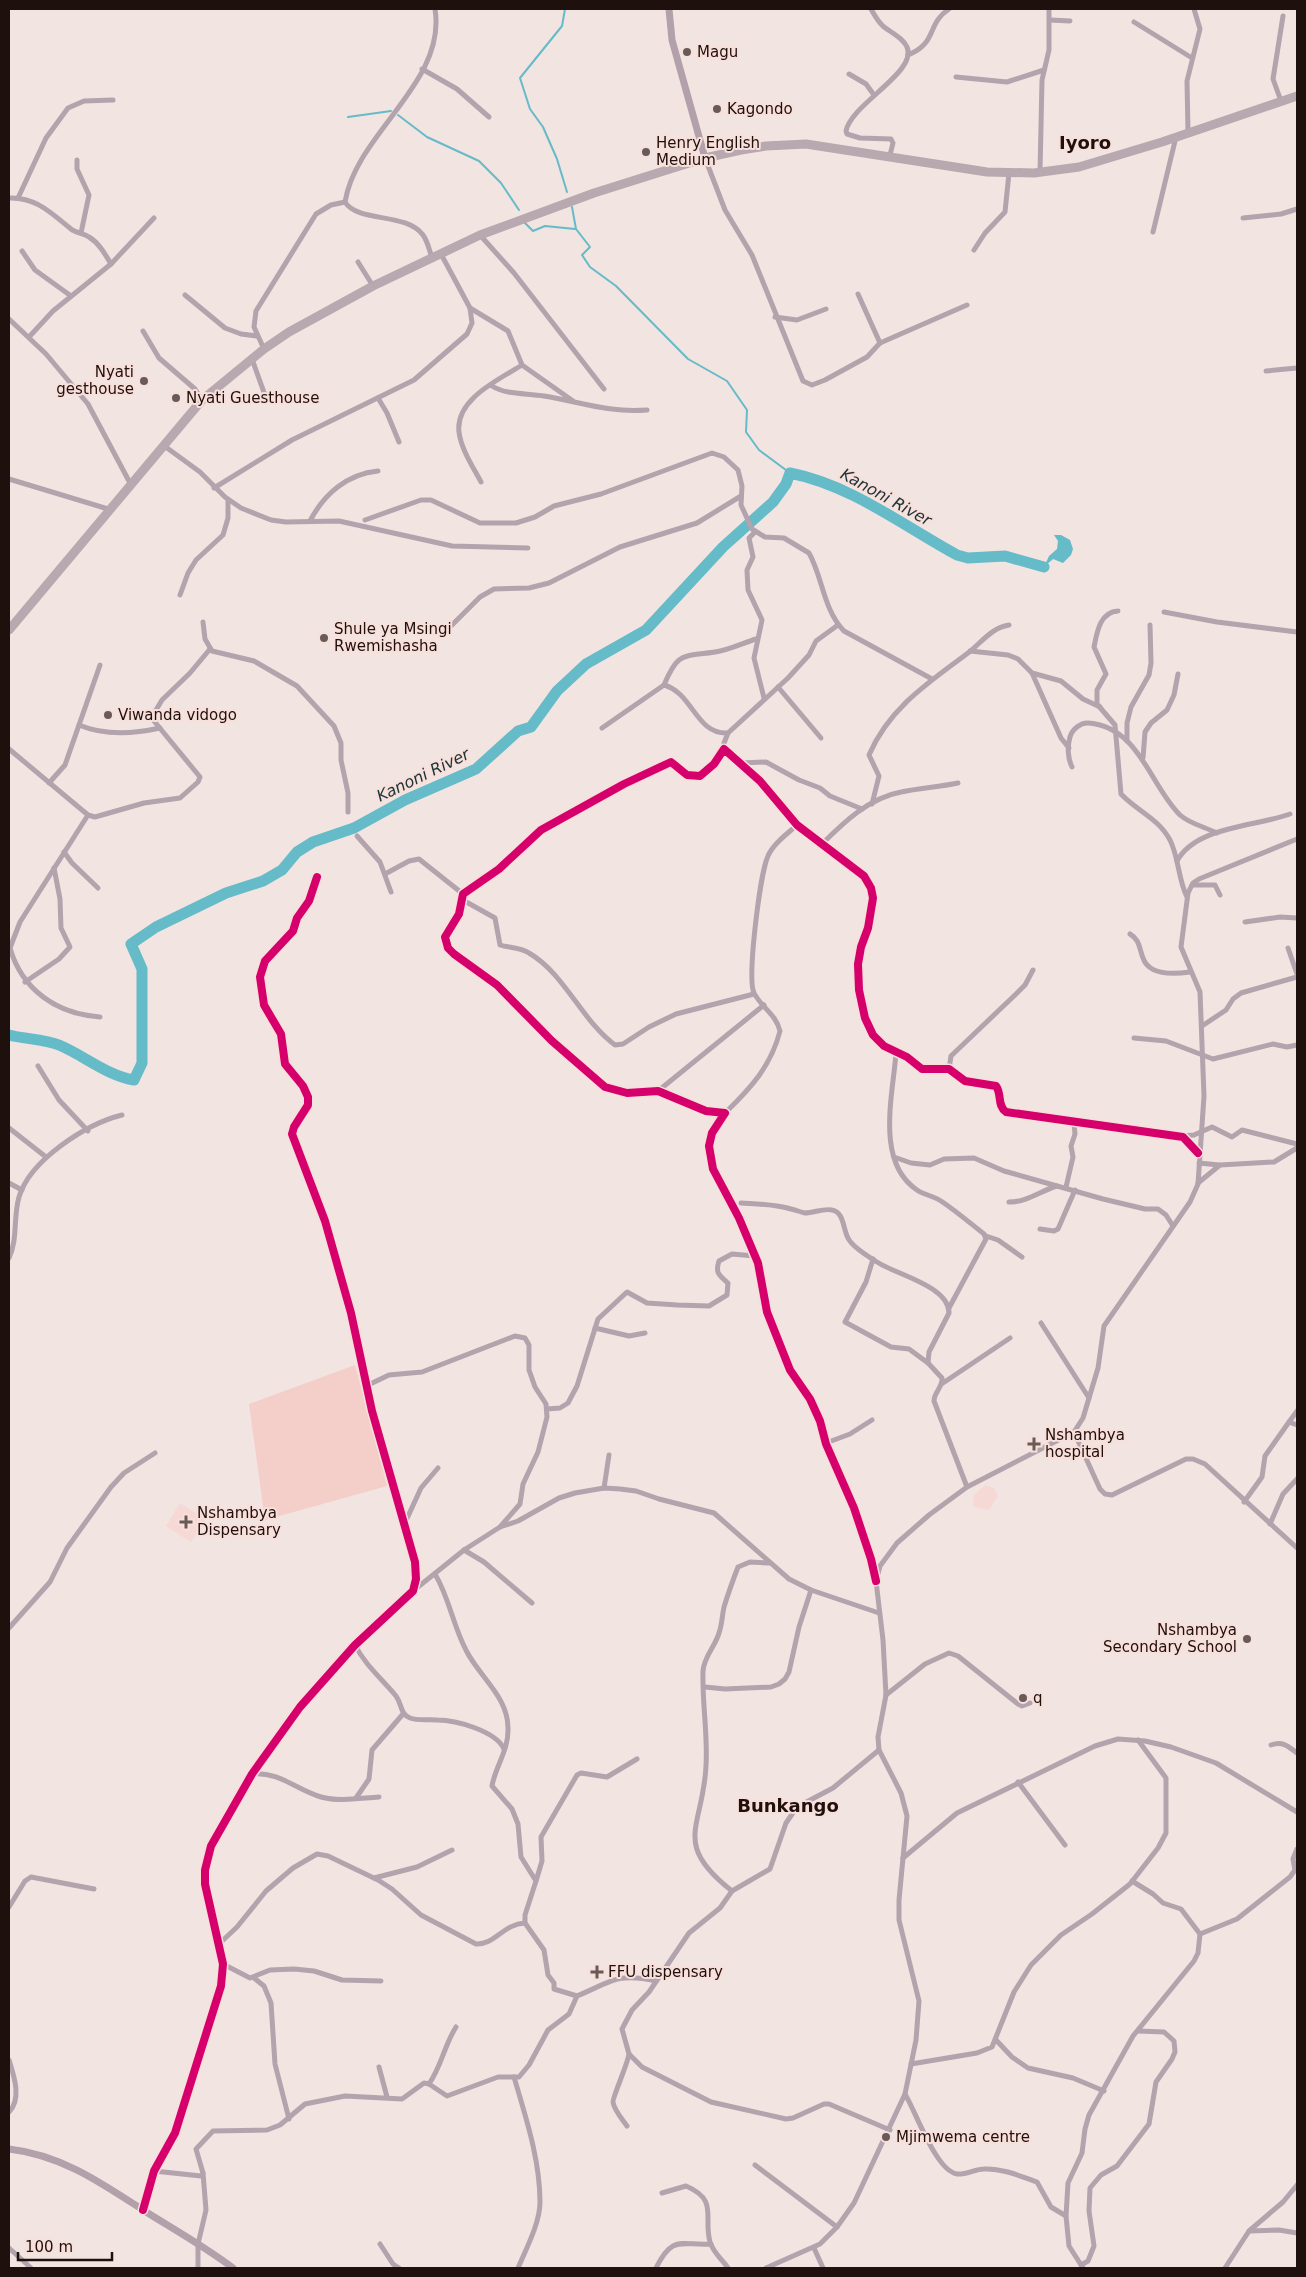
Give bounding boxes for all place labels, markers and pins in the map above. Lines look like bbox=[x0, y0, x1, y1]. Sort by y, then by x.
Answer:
place label: Magu bbox=[697, 43, 738, 61]
marker: Magu bbox=[681, 46, 693, 58]
place label: Kagondo bbox=[727, 100, 793, 118]
marker: Kagondo bbox=[711, 103, 723, 115]
place label: Henry English Medium bbox=[656, 134, 760, 169]
marker: Henry English Medium bbox=[640, 146, 652, 158]
place label: Nyati gesthouse bbox=[56, 363, 134, 398]
marker: Nyati gesthouse bbox=[138, 375, 150, 387]
place label: Nyati Guesthouse bbox=[186, 389, 319, 407]
marker: Nyati Guesthouse bbox=[170, 392, 182, 404]
place label: Shule ya Msingi Rwemishasha bbox=[334, 620, 452, 655]
marker: Shule ya Msingi Rwemishasha bbox=[318, 632, 330, 644]
place label: Viwanda vidogo bbox=[118, 706, 237, 724]
marker: Viwanda vidogo bbox=[102, 709, 114, 721]
place label: Nshambya hospital bbox=[1045, 1426, 1125, 1461]
marker: Nshambya hospital bbox=[1027, 1437, 1041, 1451]
place label: Nshambya Dispensary bbox=[197, 1504, 281, 1539]
marker: Nshambya Dispensary bbox=[179, 1515, 193, 1529]
place label: Nshambya Secondary School bbox=[1103, 1621, 1237, 1656]
marker: Nshambya Secondary School bbox=[1241, 1633, 1253, 1645]
place label: q bbox=[1033, 1689, 1043, 1707]
marker: q bbox=[1017, 1692, 1029, 1704]
place label: FFU dispensary bbox=[608, 1963, 723, 1981]
marker: FFU dispensary bbox=[590, 1965, 604, 1979]
place label: Mjimwema centre bbox=[896, 2128, 1030, 2146]
marker: Mjimwema centre bbox=[880, 2131, 892, 2143]

